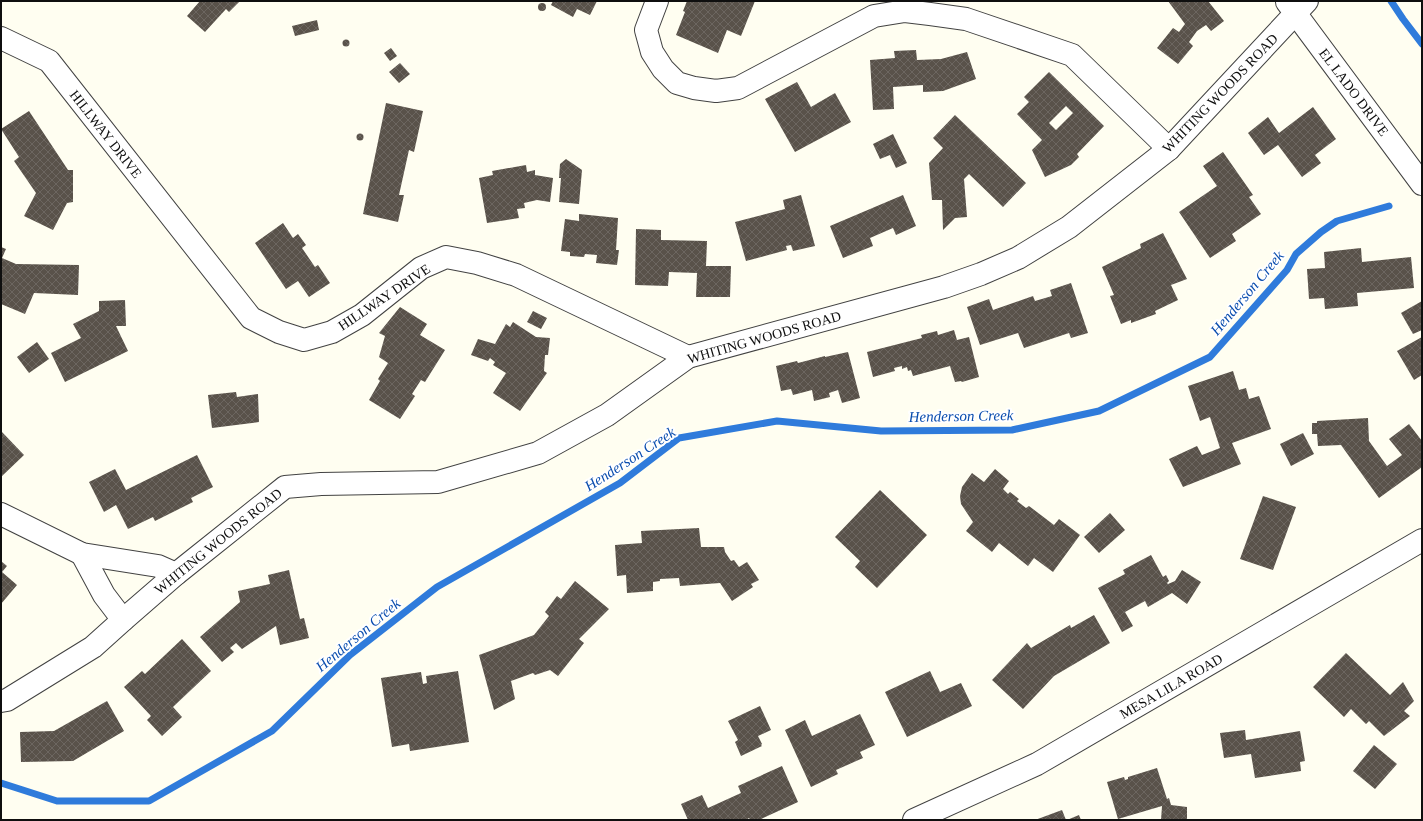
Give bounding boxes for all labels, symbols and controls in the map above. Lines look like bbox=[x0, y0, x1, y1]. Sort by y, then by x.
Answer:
street label: WHITING WOODS ROAD bbox=[1160, 31, 1281, 156]
street label: EL LADO DRIVE bbox=[1316, 46, 1391, 139]
street label: HILLWAY DRIVE bbox=[67, 87, 145, 181]
water label: Henderson Creek bbox=[1207, 247, 1287, 339]
street label: HILLWAY DRIVE bbox=[336, 261, 433, 334]
street label: WHITING WOODS ROAD bbox=[686, 308, 843, 367]
water label: Henderson Creek bbox=[907, 407, 1014, 425]
water label: Henderson Creek bbox=[581, 424, 679, 495]
street label: WHITING WOODS ROAD bbox=[152, 485, 285, 597]
water label: Henderson Creek bbox=[312, 595, 404, 675]
street label: MESA LILA ROAD bbox=[1117, 651, 1225, 722]

